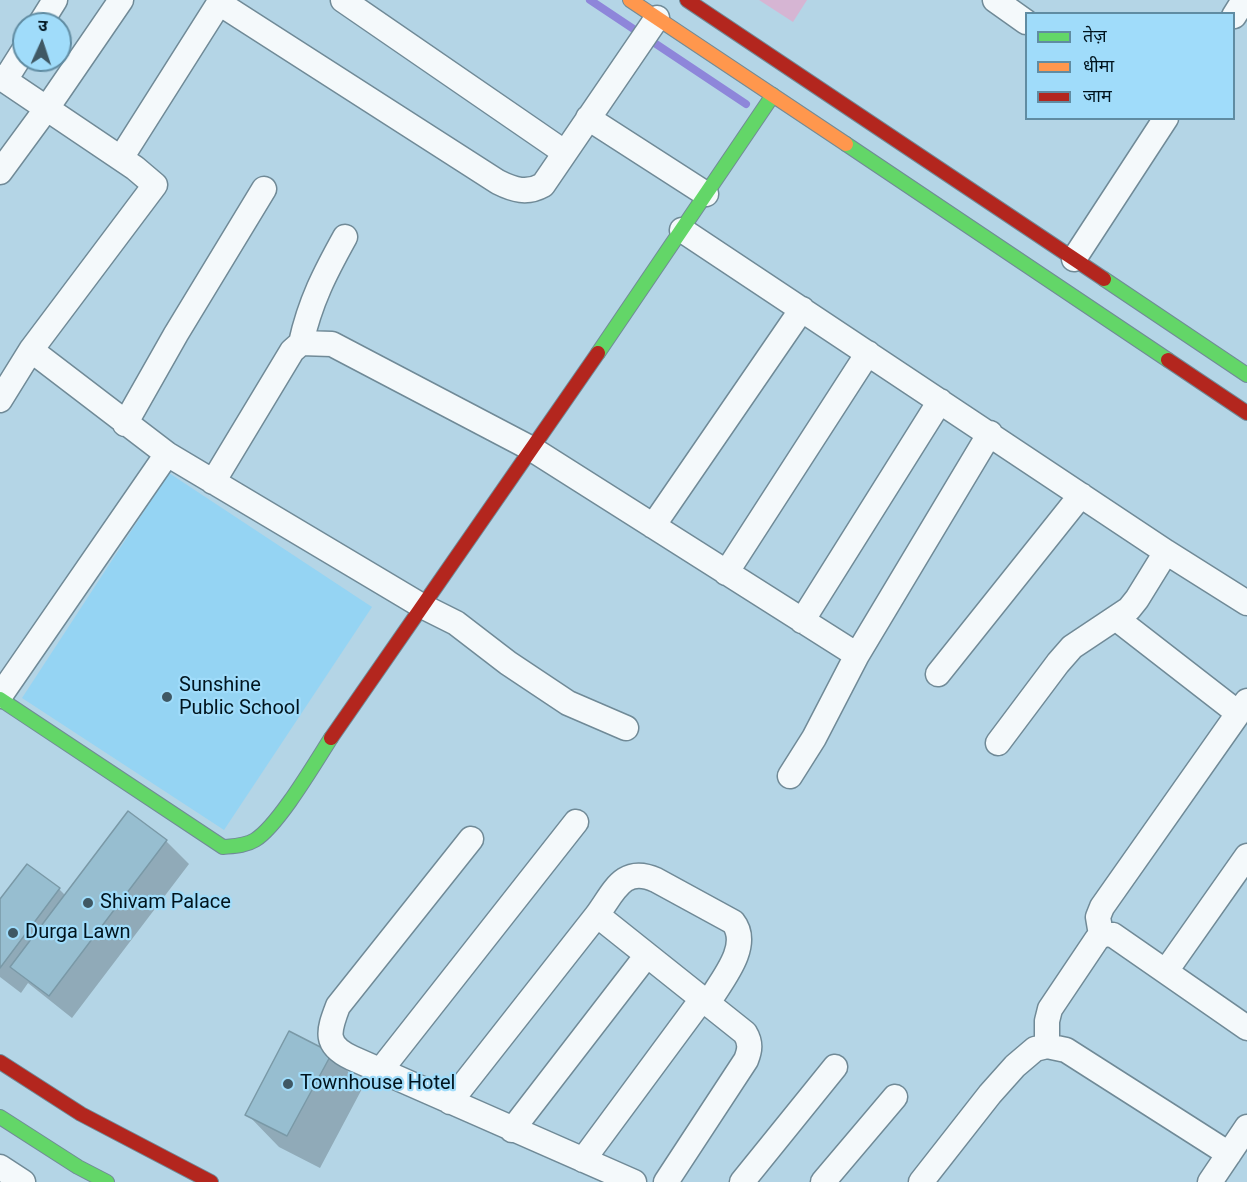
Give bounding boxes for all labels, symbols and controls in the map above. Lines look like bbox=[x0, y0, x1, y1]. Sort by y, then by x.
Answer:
north arrow bbox=[12, 12, 72, 72]
legend bbox=[1025, 12, 1235, 120]
text: उ bbox=[38, 16, 48, 35]
text: तेज़ bbox=[1083, 25, 1107, 46]
text: धीमा bbox=[1083, 55, 1114, 76]
text: जाम bbox=[1083, 85, 1112, 106]
place label: Sunshine Public School bbox=[179, 674, 300, 721]
marker: Sunshine Public School bbox=[160, 690, 174, 704]
place label: Shivam Palace bbox=[100, 891, 231, 915]
marker: Shivam Palace bbox=[81, 896, 95, 910]
place label: Durga Lawn bbox=[25, 921, 131, 945]
marker: Durga Lawn bbox=[6, 926, 20, 940]
place label: Townhouse Hotel bbox=[300, 1072, 455, 1096]
marker: Townhouse Hotel bbox=[281, 1077, 295, 1091]

